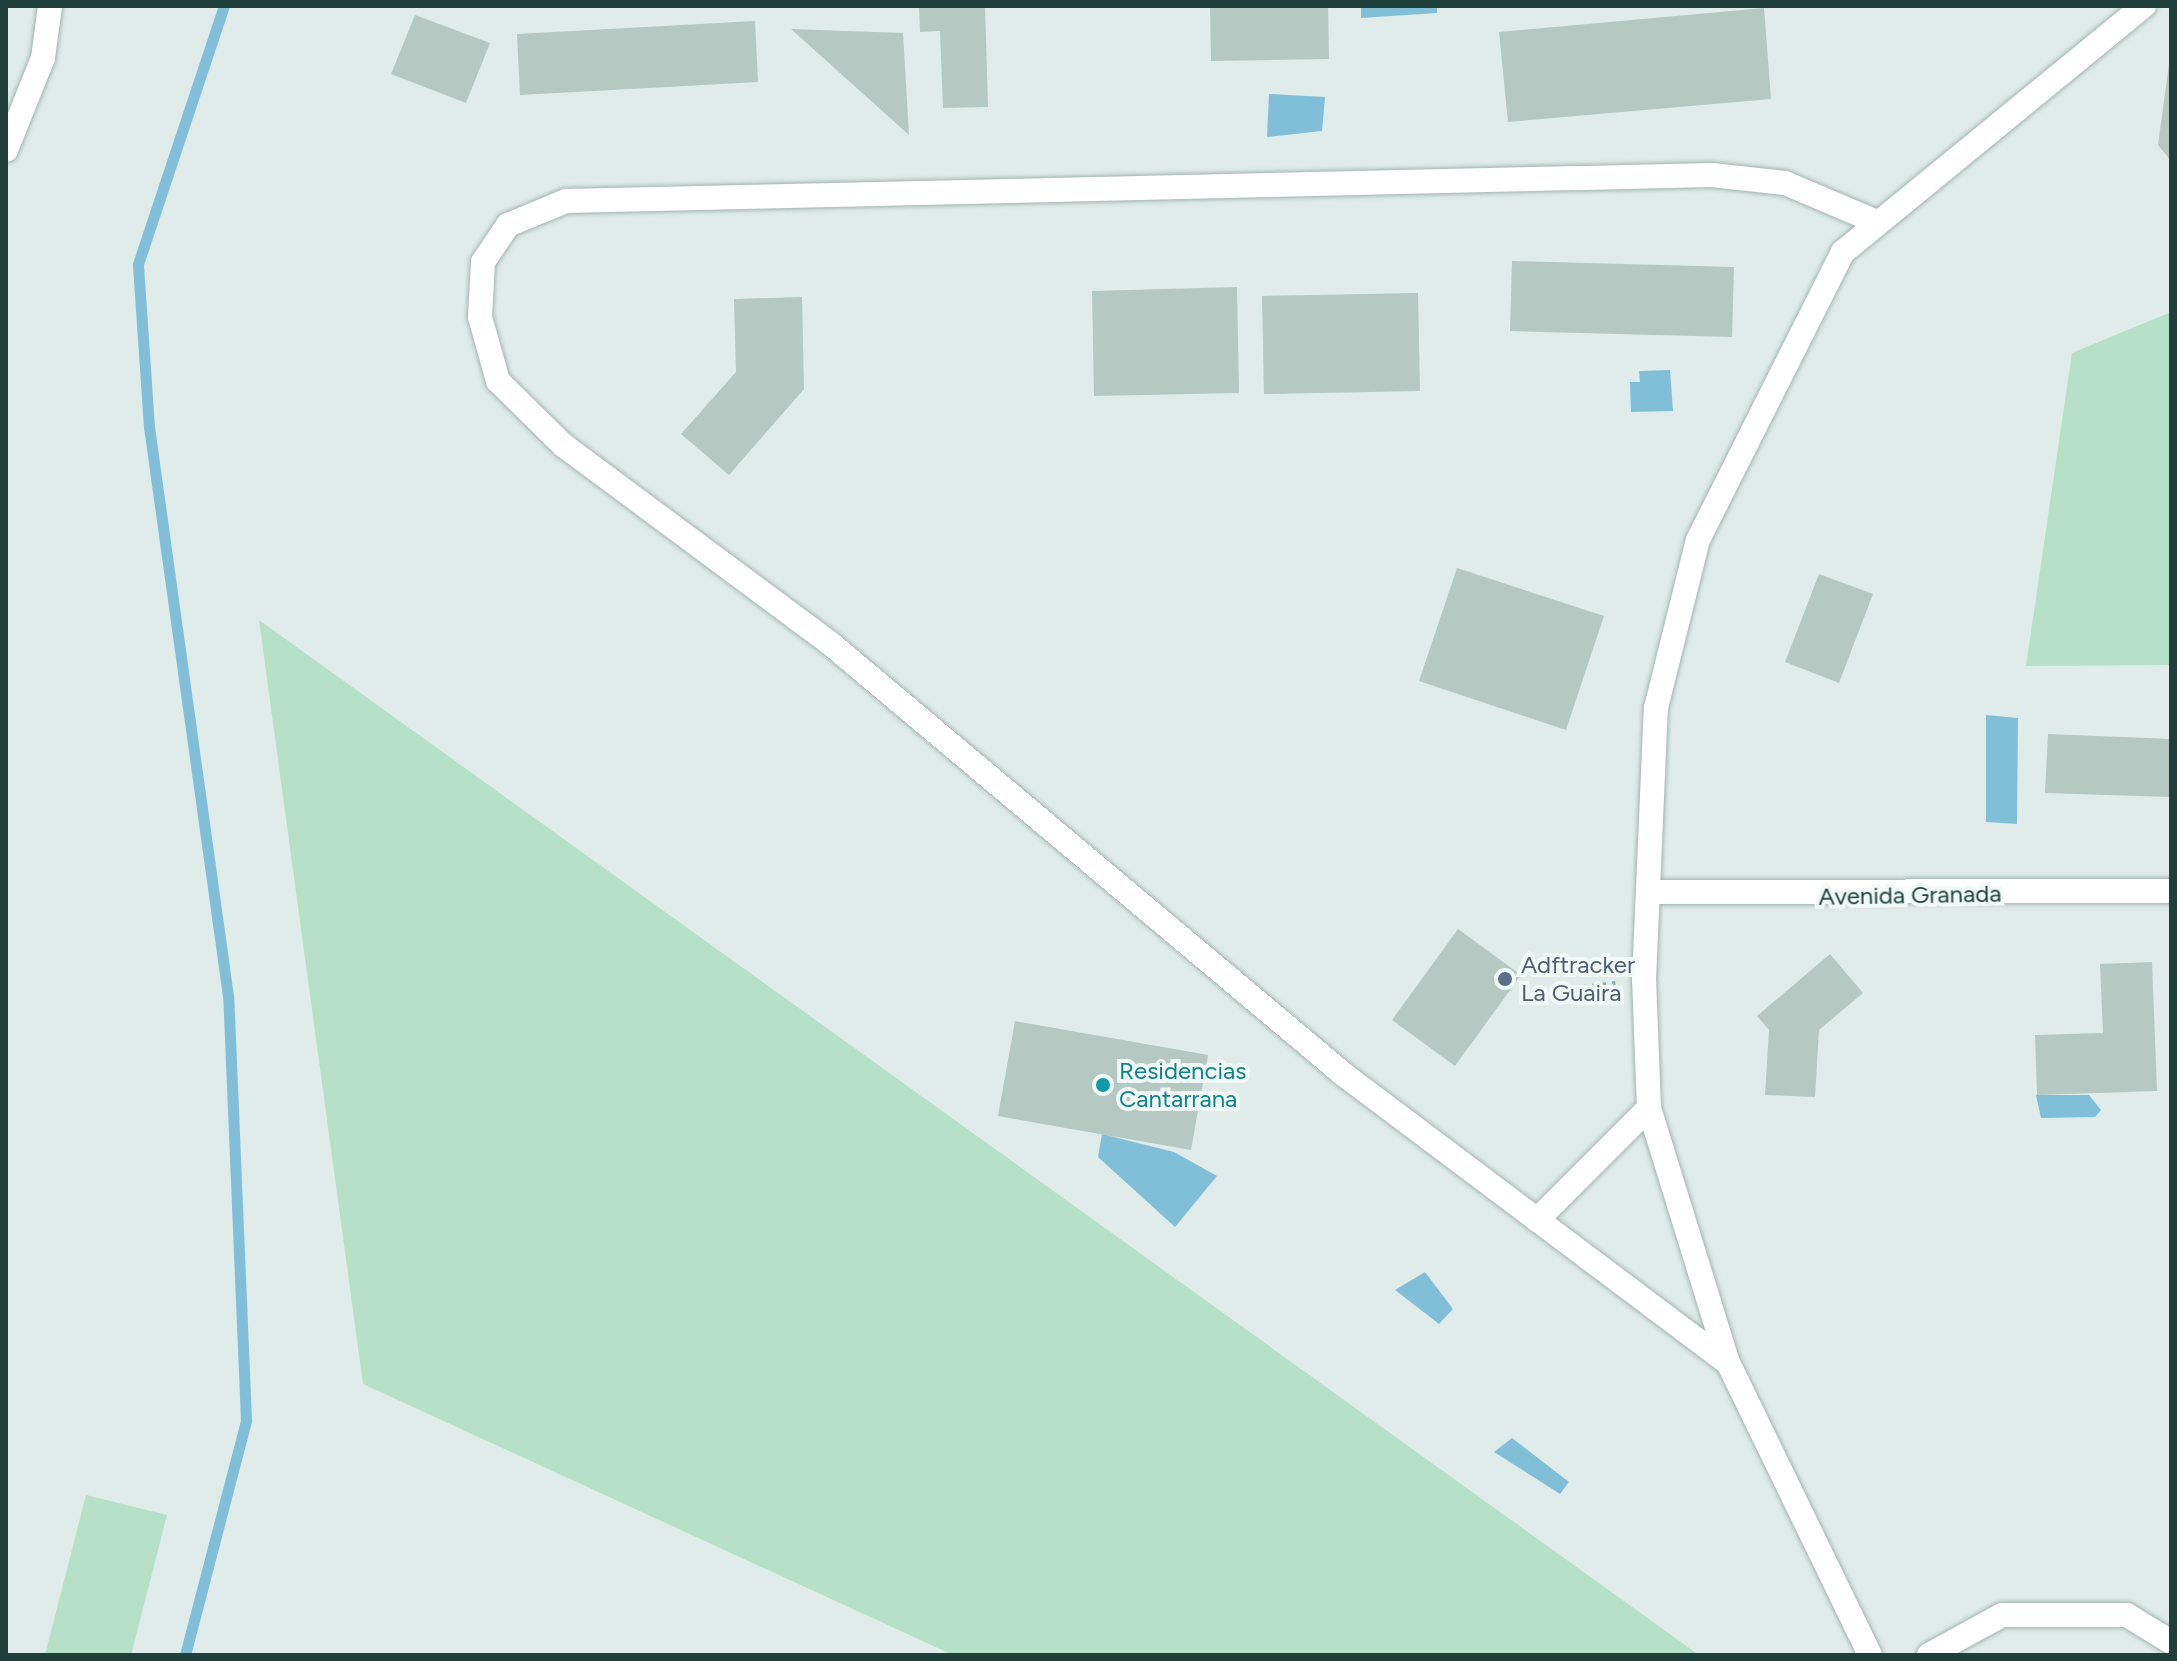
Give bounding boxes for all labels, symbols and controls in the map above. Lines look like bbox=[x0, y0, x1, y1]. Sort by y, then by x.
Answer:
street label: Avenida Granada bbox=[1818, 879, 2002, 911]
place label: Adftracker La Guaira bbox=[1521, 951, 1635, 1007]
marker: Adftracker La Guaira bbox=[1496, 970, 1514, 988]
place label: Residencias Cantarrana bbox=[1119, 1057, 1246, 1113]
marker: Residencias Cantarrana bbox=[1094, 1076, 1112, 1094]

